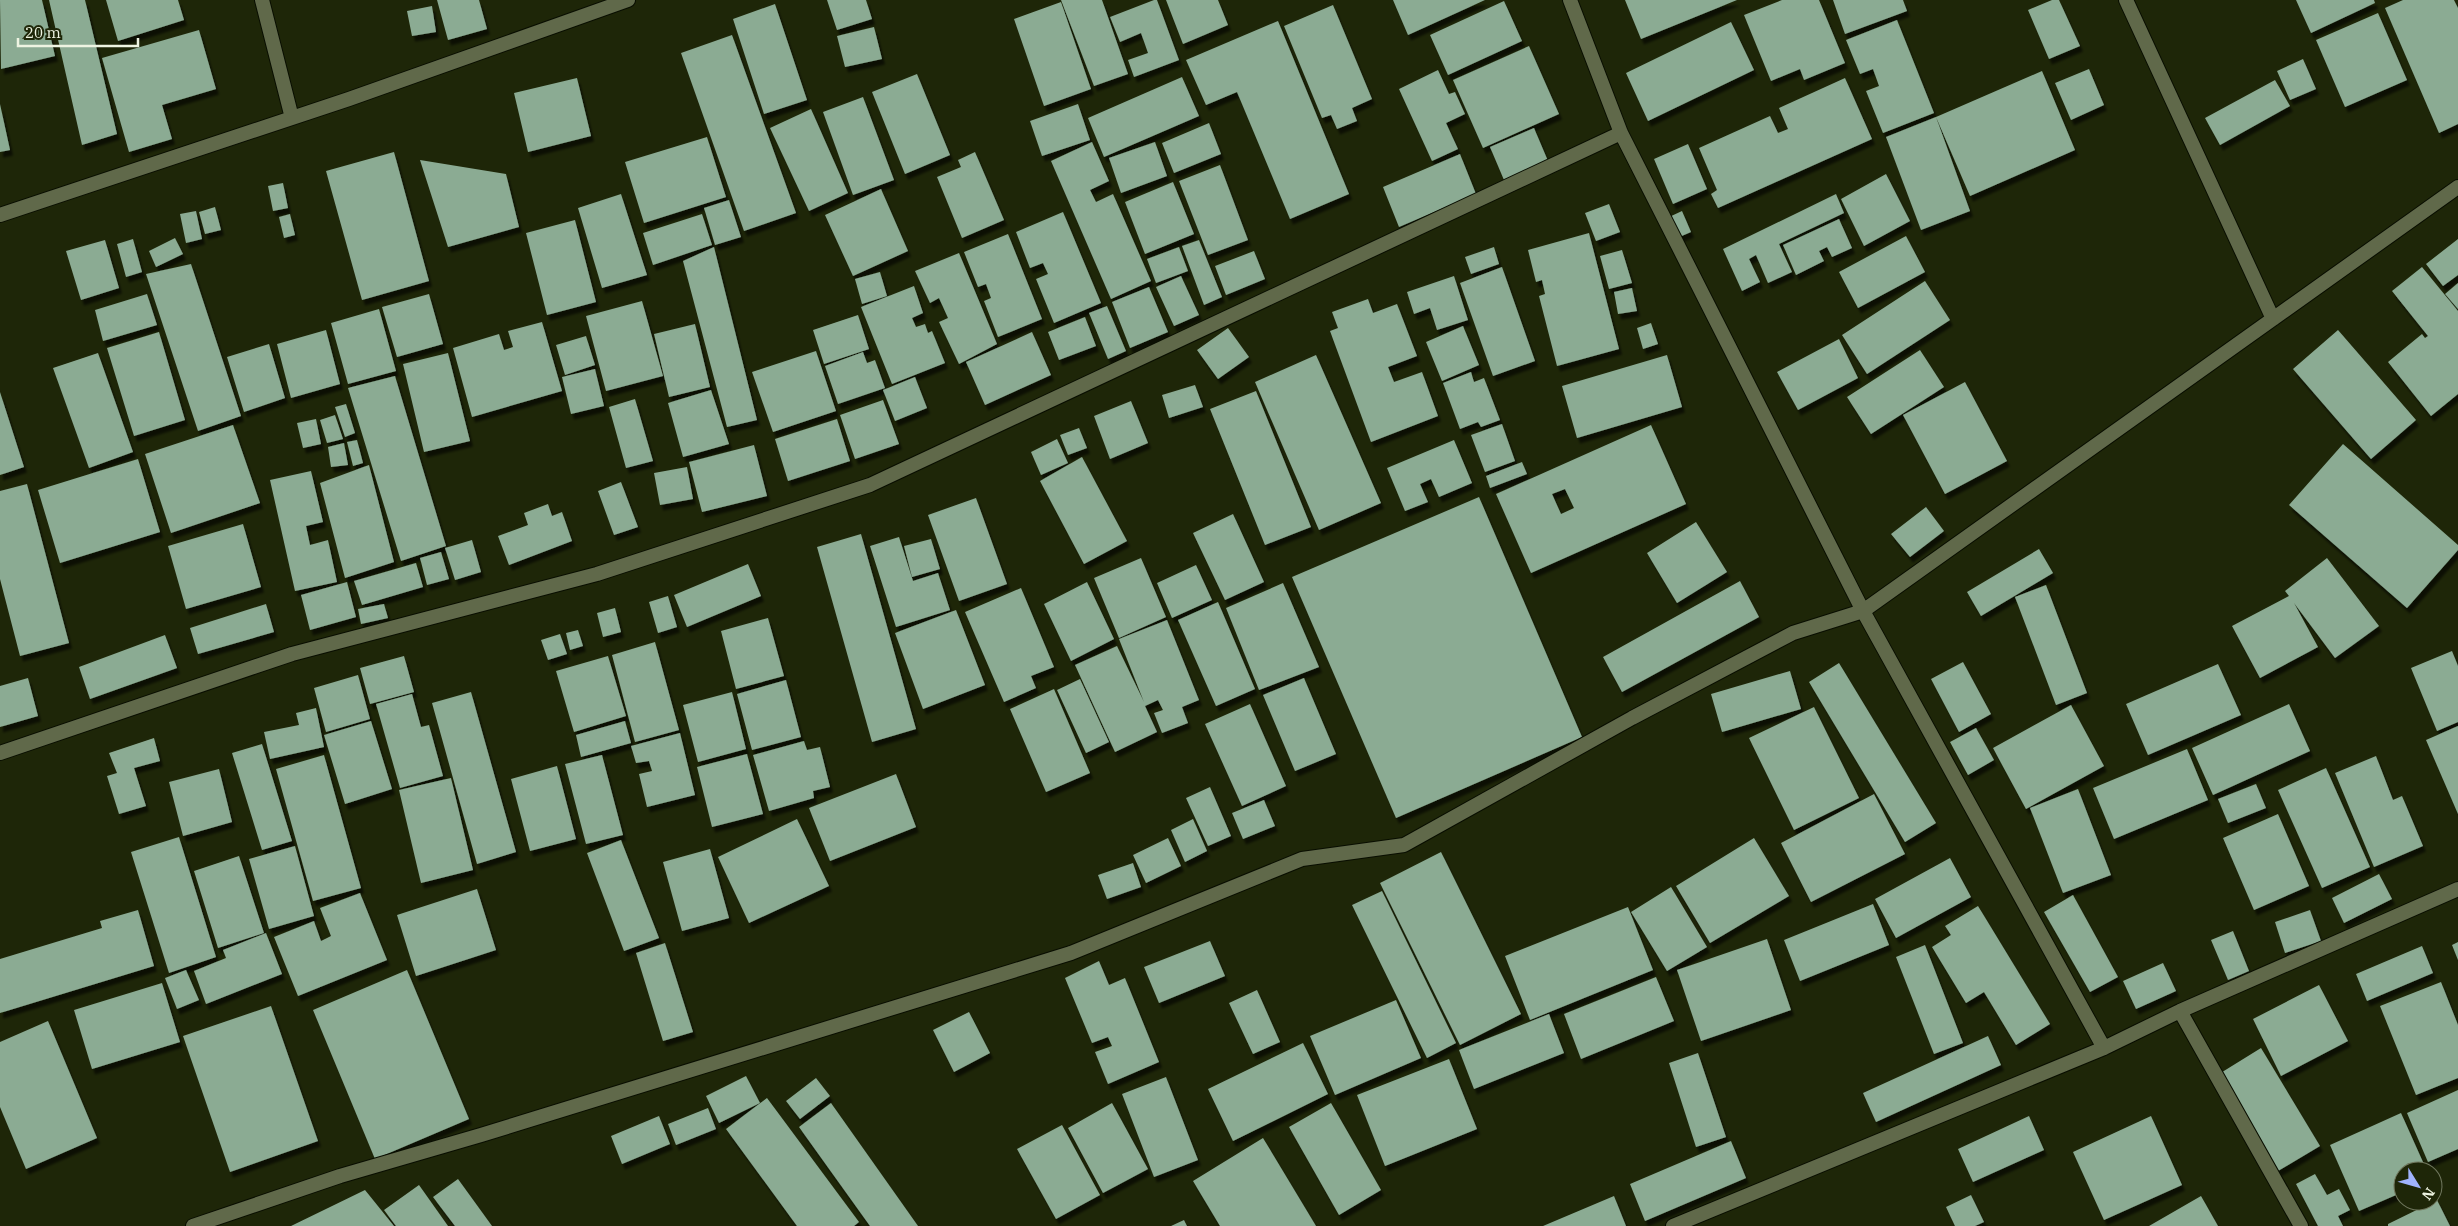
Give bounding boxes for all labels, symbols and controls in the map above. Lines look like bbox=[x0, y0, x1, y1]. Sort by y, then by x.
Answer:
scale bar bbox=[18, 15, 138, 47]
text: 20 m bbox=[25, 23, 61, 42]
north arrow bbox=[2393, 1161, 2443, 1211]
text: N bbox=[2418, 1184, 2439, 1204]

